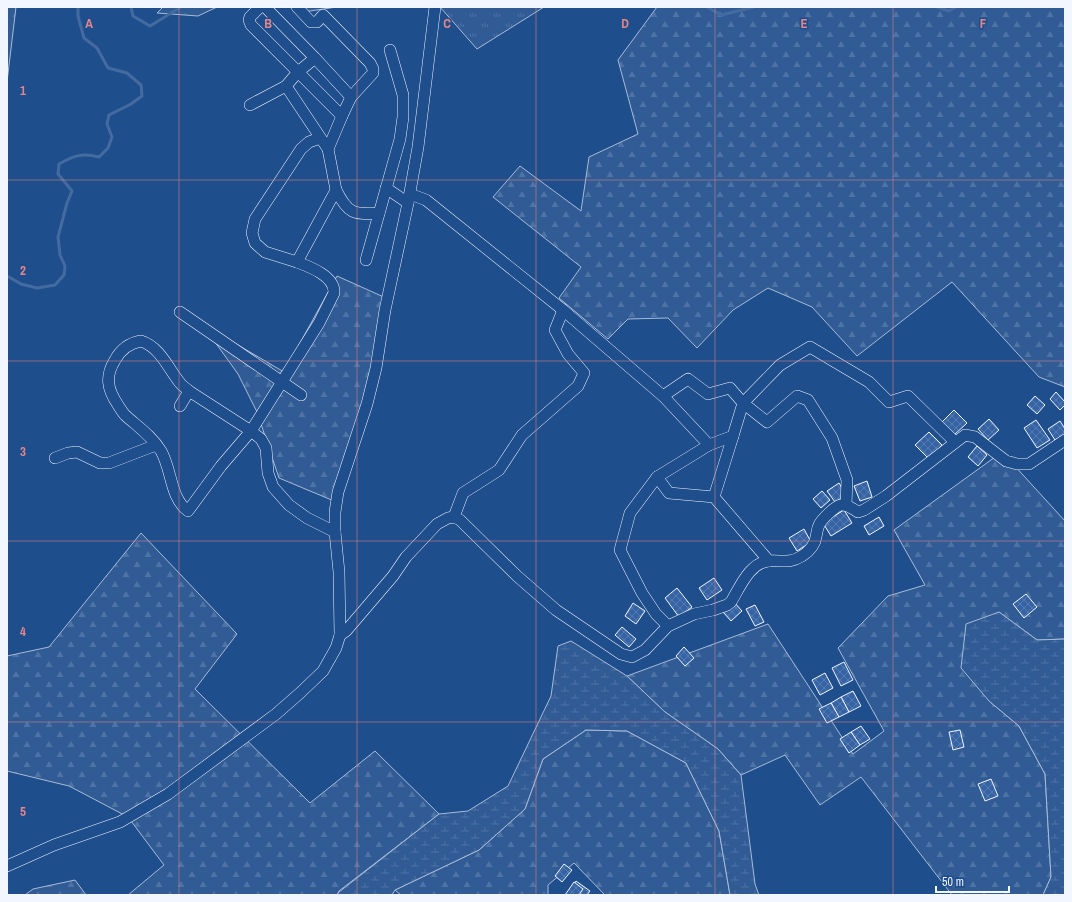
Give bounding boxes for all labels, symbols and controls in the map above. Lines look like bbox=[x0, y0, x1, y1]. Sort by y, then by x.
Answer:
text: A bbox=[85, 15, 93, 32]
text: B bbox=[264, 15, 272, 32]
text: C bbox=[443, 15, 451, 32]
text: D bbox=[621, 15, 629, 32]
text: E bbox=[800, 15, 808, 32]
text: F bbox=[980, 15, 987, 32]
text: 1 bbox=[20, 82, 26, 99]
text: 2 bbox=[20, 262, 26, 279]
text: 3 bbox=[20, 443, 26, 460]
text: 4 bbox=[20, 623, 26, 640]
text: 5 bbox=[20, 803, 26, 820]
scale bar bbox=[936, 868, 1009, 894]
text: 50 m bbox=[942, 874, 964, 890]

